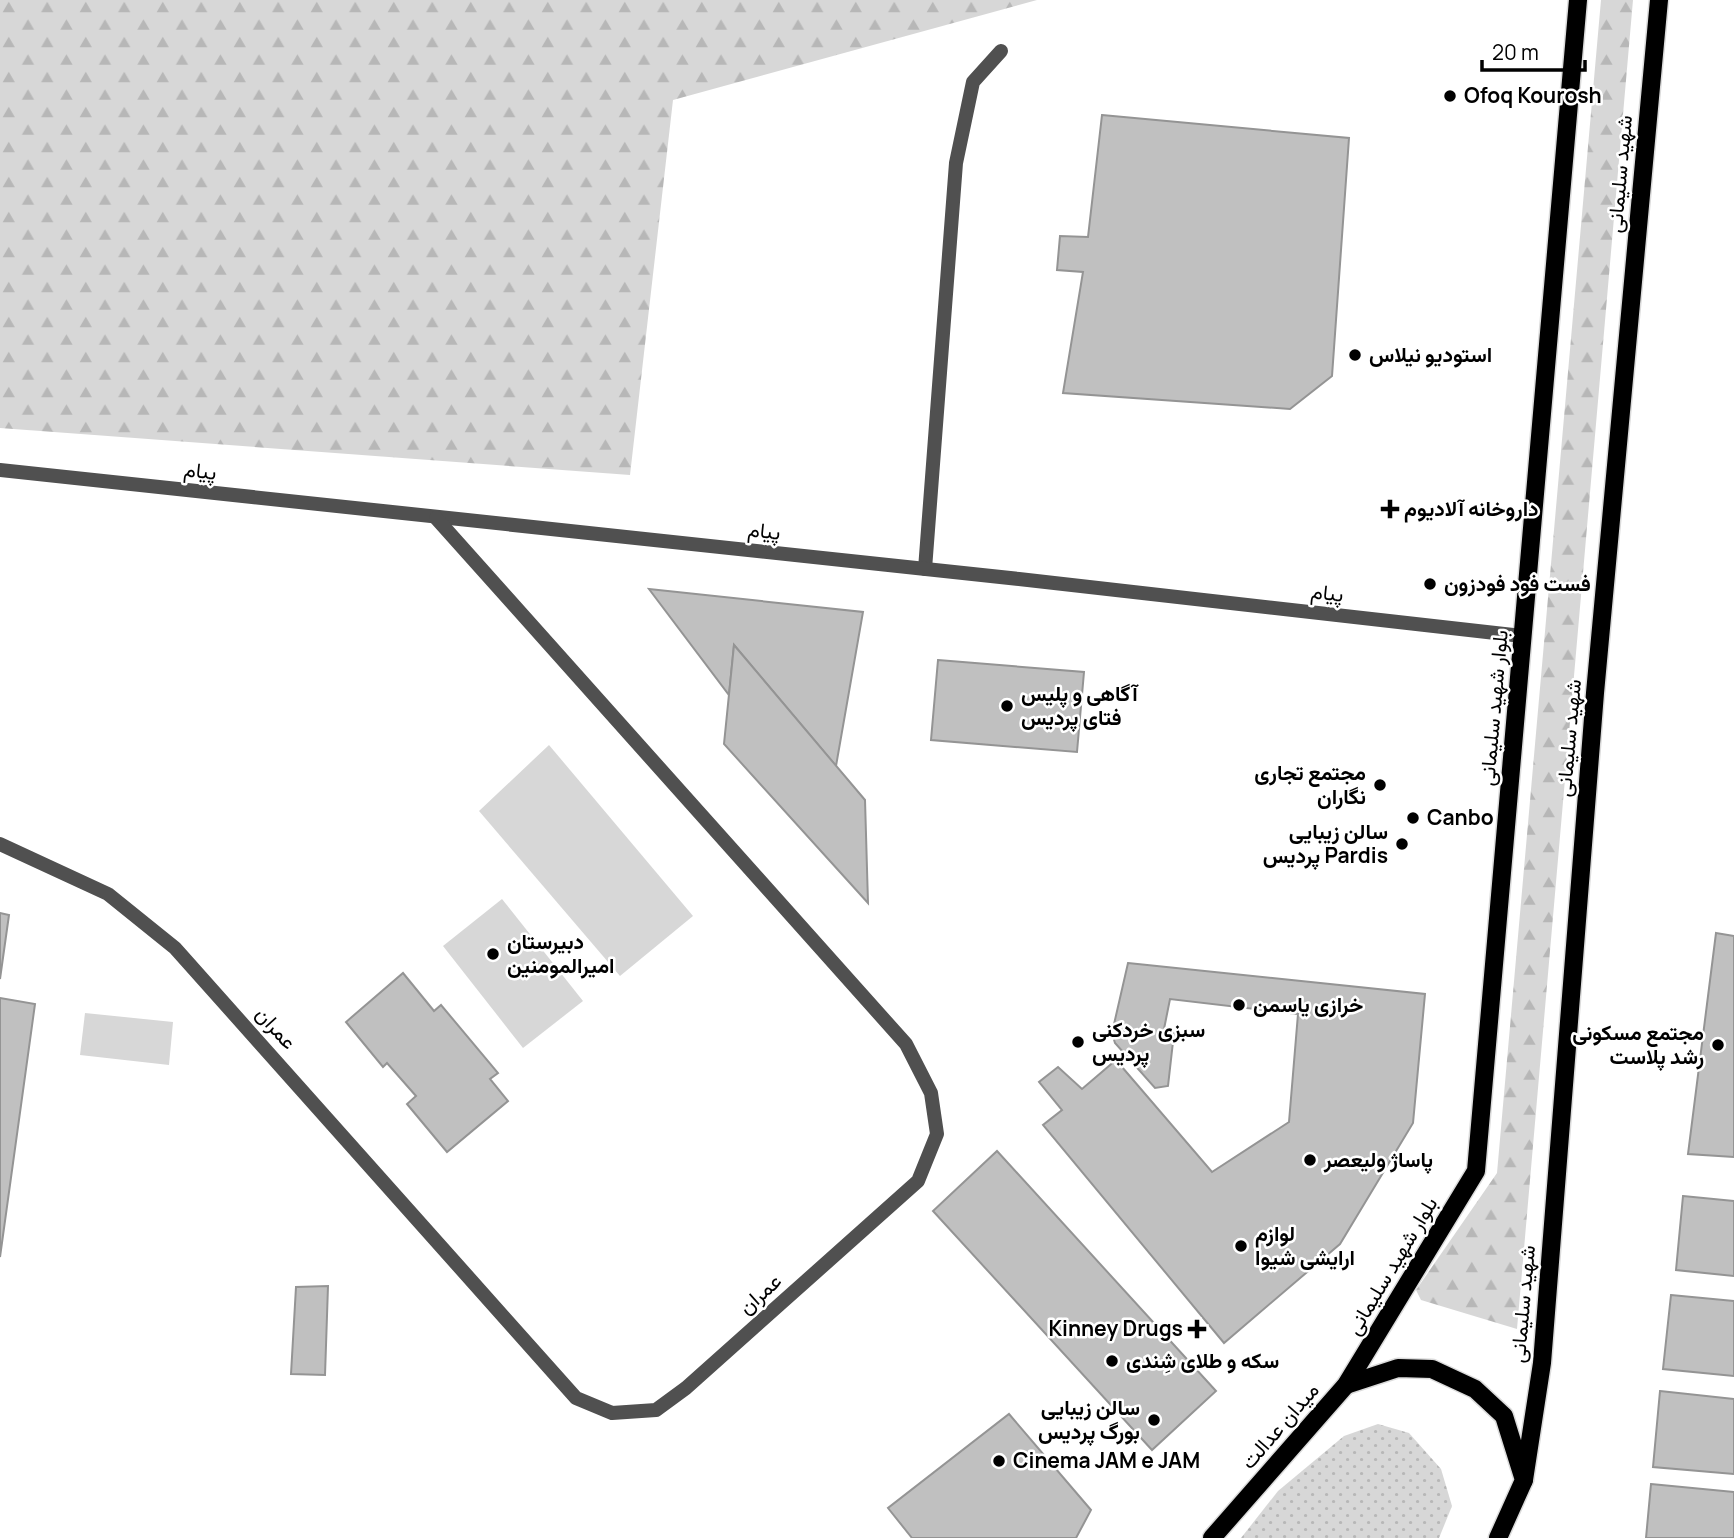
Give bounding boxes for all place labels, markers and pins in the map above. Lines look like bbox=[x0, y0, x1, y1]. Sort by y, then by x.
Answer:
place label: Ofoq Kourosh bbox=[1464, 81, 1602, 109]
marker: Ofoq Kourosh bbox=[1442, 88, 1458, 104]
place label: استودیو نیلاس bbox=[1369, 340, 1492, 368]
marker: استودیو نیلاس bbox=[1347, 347, 1363, 363]
place label: داروخانه آلادیوم bbox=[1404, 494, 1539, 523]
marker: داروخانه آلادیوم bbox=[1382, 501, 1398, 517]
place label: فست فود فودزون bbox=[1444, 569, 1591, 597]
marker: فست فود فودزون bbox=[1422, 576, 1438, 592]
place label: آگاهی و پلیس فتای پردیس bbox=[1021, 679, 1139, 732]
marker: آگاهی و پلیس فتای پردیس bbox=[999, 698, 1015, 714]
place label: مجتمع تجاری نگاران bbox=[1254, 758, 1366, 810]
marker: مجتمع تجاری نگاران bbox=[1372, 777, 1388, 793]
place label: Canbo bbox=[1427, 803, 1494, 831]
marker: Canbo bbox=[1405, 810, 1421, 826]
place label: سالن زیبایی پردیس Pardis bbox=[1263, 817, 1388, 870]
marker: سالن زیبایی پردیس Pardis bbox=[1394, 836, 1410, 852]
place label: دبیرستان امیرالمومنین bbox=[507, 927, 615, 979]
marker: دبیرستان امیرالمومنین bbox=[485, 946, 501, 962]
place label: خرازی یاسمن bbox=[1253, 990, 1363, 1018]
marker: خرازی یاسمن bbox=[1231, 997, 1247, 1013]
place label: سبزی خردکنی پردیس bbox=[1092, 1015, 1205, 1068]
place label: مجتمع مسکونی رشد پلاست bbox=[1572, 1018, 1704, 1071]
marker: سبزی خردکنی پردیس bbox=[1070, 1034, 1086, 1050]
marker: مجتمع مسکونی رشد پلاست bbox=[1710, 1037, 1726, 1053]
place label: پاساژ ولیعصر bbox=[1323, 1145, 1433, 1174]
marker: پاساژ ولیعصر bbox=[1302, 1152, 1318, 1168]
place label: لوازم ارایشی شیوا bbox=[1255, 1219, 1355, 1271]
marker: لوازم ارایشی شیوا bbox=[1233, 1238, 1249, 1254]
place label: Kinney Drugs bbox=[1049, 1314, 1183, 1342]
marker: Kinney Drugs bbox=[1189, 1321, 1205, 1337]
place label: سکه و طلای شِندی bbox=[1126, 1346, 1279, 1374]
marker: سکه و طلای شِندی bbox=[1104, 1353, 1120, 1369]
place label: سالن زیبایی بورگ پردیس bbox=[1038, 1393, 1140, 1446]
marker: سالن زیبایی بورگ پردیس bbox=[1146, 1412, 1162, 1428]
place label: Cinema JAM e JAM bbox=[1013, 1446, 1200, 1474]
marker: Cinema JAM e JAM bbox=[991, 1453, 1007, 1469]

